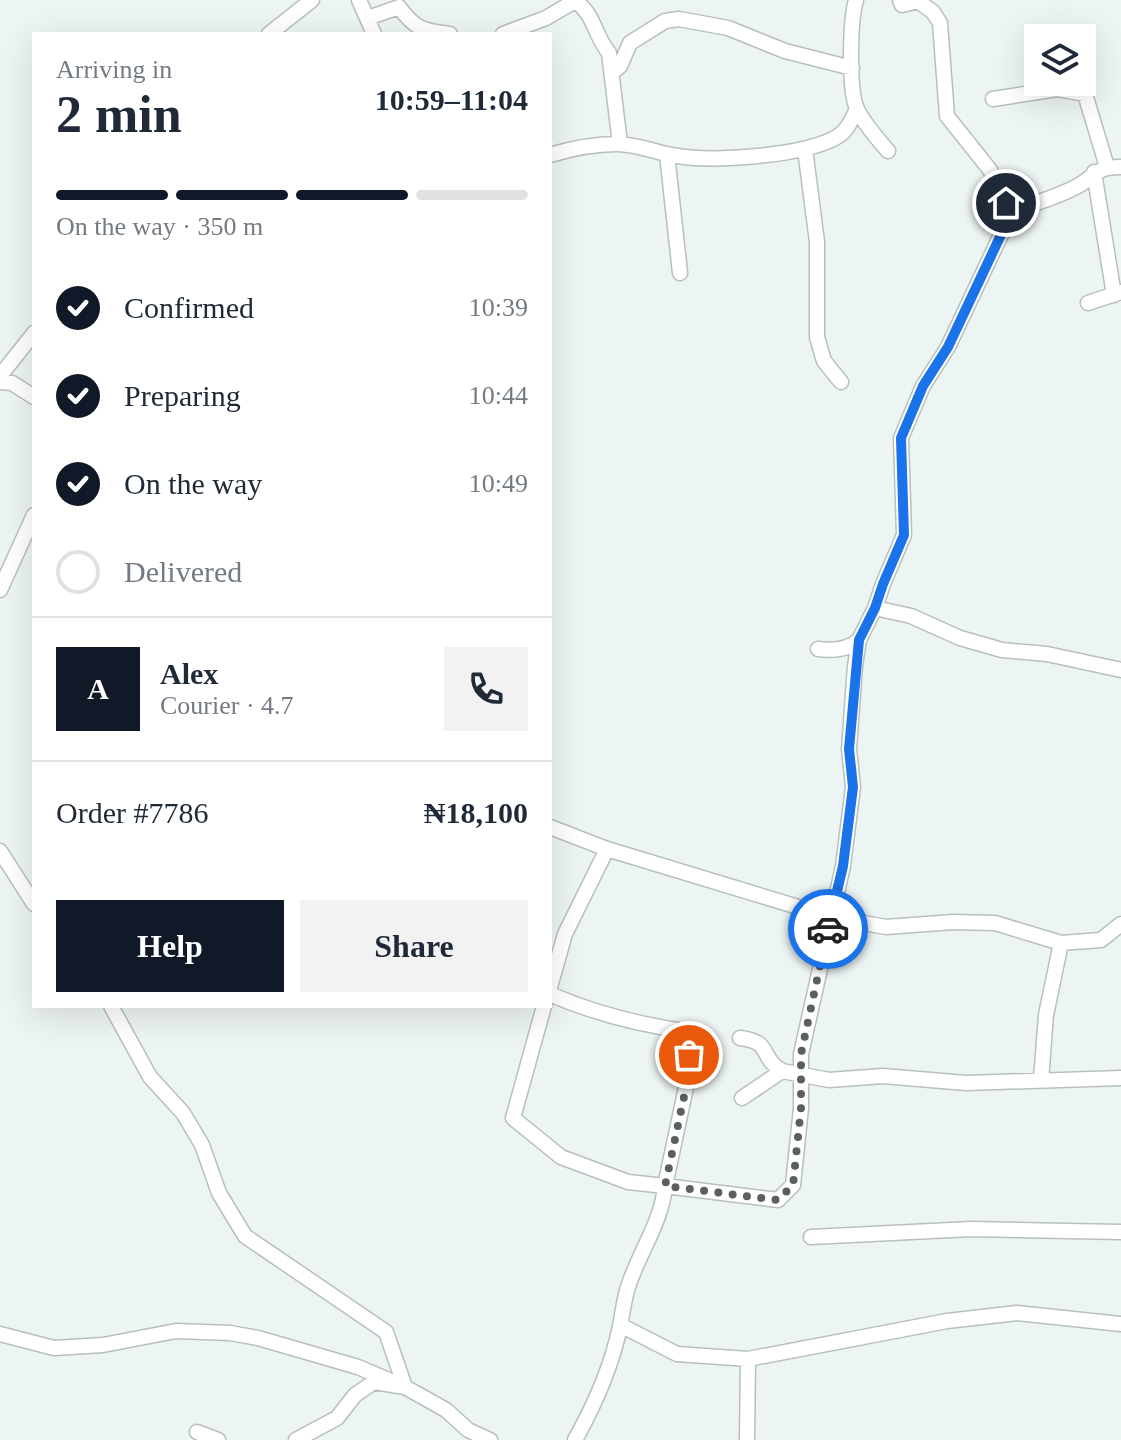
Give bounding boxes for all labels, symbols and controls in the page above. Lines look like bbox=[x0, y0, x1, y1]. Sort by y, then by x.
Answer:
map controls bbox=[1024, 24, 1096, 96]
button: layers bbox=[1024, 24, 1096, 96]
text: Arriving in bbox=[56, 55, 172, 84]
text: 10:59–11:04 bbox=[375, 83, 528, 116]
text: 2 min bbox=[56, 86, 182, 143]
pin bbox=[972, 169, 1040, 237]
icon: home bbox=[984, 181, 1028, 225]
text: On the way · 350 m bbox=[56, 212, 263, 241]
icon: check bbox=[56, 286, 100, 330]
text: Confirmed bbox=[124, 291, 254, 324]
text: 10:39 bbox=[469, 293, 528, 322]
icon: check bbox=[56, 374, 100, 418]
text: Preparing bbox=[124, 379, 241, 412]
text: 10:44 bbox=[469, 381, 528, 410]
icon: check bbox=[56, 462, 100, 506]
text: On the way bbox=[124, 467, 262, 500]
text: 10:49 bbox=[469, 469, 528, 498]
text: Delivered bbox=[124, 555, 242, 588]
button: phone bbox=[444, 647, 528, 731]
text: Alex bbox=[160, 657, 218, 690]
text: A bbox=[87, 672, 109, 705]
text: Courier · 4.7 bbox=[160, 691, 294, 720]
text: Order #7786 bbox=[56, 796, 208, 829]
text: ₦18,100 bbox=[424, 796, 528, 829]
courier bbox=[788, 889, 868, 969]
button: Help bbox=[56, 900, 284, 992]
button: Share bbox=[300, 900, 528, 992]
icon: car bbox=[806, 907, 850, 951]
pin bbox=[655, 1021, 723, 1089]
icon: bag bbox=[667, 1033, 711, 1077]

